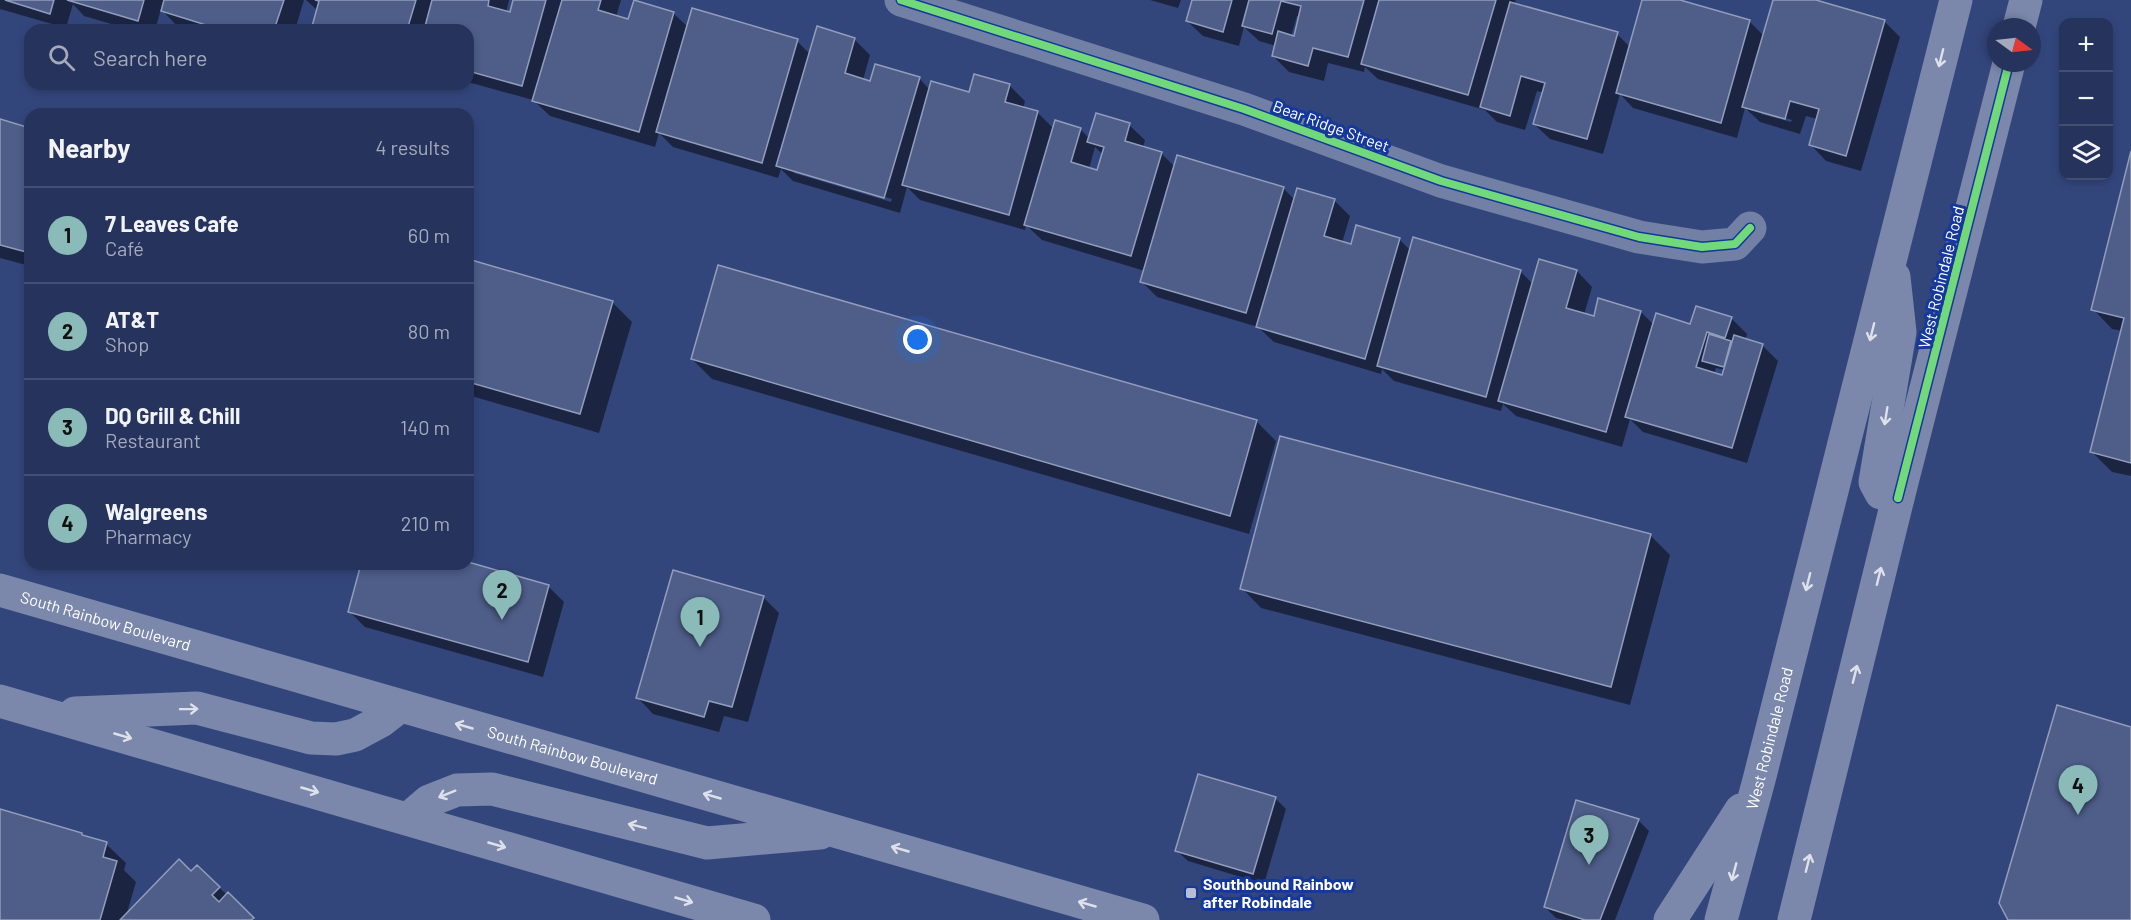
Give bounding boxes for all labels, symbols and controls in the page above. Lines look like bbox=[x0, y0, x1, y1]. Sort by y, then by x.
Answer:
north arrow bbox=[1987, 18, 2041, 72]
map controls bbox=[2059, 18, 2113, 180]
button: + bbox=[2059, 18, 2113, 72]
search box bbox=[24, 24, 474, 90]
icon: search bbox=[45, 41, 78, 74]
text: Search here bbox=[93, 44, 207, 70]
one-way arrow bbox=[1935, 48, 1947, 67]
button: − bbox=[2059, 72, 2113, 126]
street label: Bear Ridge Street bbox=[1270, 96, 1392, 155]
button: layers bbox=[2059, 126, 2113, 180]
text: Nearby bbox=[48, 132, 130, 163]
text: 4 results bbox=[375, 135, 450, 159]
street label: West Robindale Road bbox=[1914, 204, 1967, 350]
text: 7 Leaves Cafe bbox=[105, 210, 239, 236]
text: 1 bbox=[64, 223, 71, 247]
text: 60 m bbox=[408, 223, 450, 247]
text: Café bbox=[105, 236, 144, 260]
text: AT&T bbox=[105, 306, 159, 332]
text: 2 bbox=[62, 319, 73, 343]
text: 80 m bbox=[408, 319, 450, 343]
one-way arrow bbox=[1866, 322, 1878, 341]
your location bbox=[903, 325, 932, 354]
text: Shop bbox=[105, 332, 149, 356]
text: DQ Grill & Chill bbox=[105, 402, 240, 428]
one-way arrow bbox=[1880, 406, 1891, 426]
text: 3 bbox=[62, 415, 73, 439]
text: 140 m bbox=[400, 415, 450, 439]
text: Restaurant bbox=[105, 428, 201, 452]
text: Walgreens bbox=[105, 498, 207, 524]
text: 4 bbox=[61, 511, 74, 535]
text: 210 m bbox=[401, 511, 450, 535]
text: Pharmacy bbox=[105, 524, 191, 548]
one-way arrow bbox=[1873, 567, 1885, 586]
pin: 2 bbox=[482, 570, 522, 620]
one-way arrow bbox=[1802, 572, 1814, 591]
street label: South Rainbow Boulevard bbox=[18, 587, 193, 654]
pin: 1 bbox=[680, 598, 720, 647]
street label: West Robindale Road bbox=[1741, 665, 1796, 811]
one-way arrow bbox=[1849, 665, 1861, 684]
one-way arrow bbox=[178, 703, 198, 715]
one-way arrow bbox=[455, 720, 474, 731]
street label: South Rainbow Boulevard bbox=[485, 721, 660, 788]
one-way arrow bbox=[113, 731, 132, 742]
pin: 4 bbox=[2058, 766, 2098, 815]
one-way arrow bbox=[300, 785, 319, 797]
one-way arrow bbox=[439, 789, 457, 800]
one-way arrow bbox=[703, 789, 722, 801]
pin: 3 bbox=[1570, 816, 1608, 865]
one-way arrow bbox=[628, 819, 647, 831]
one-way arrow bbox=[487, 840, 506, 851]
one-way arrow bbox=[891, 843, 910, 854]
one-way arrow bbox=[1802, 854, 1814, 873]
one-way arrow bbox=[1728, 863, 1739, 882]
place label: Southbound Rainbow after Robindale bbox=[1203, 874, 1354, 911]
marker: Southbound Rainbow after Robindale bbox=[1184, 886, 1198, 900]
one-way arrow bbox=[674, 895, 693, 906]
one-way arrow bbox=[1078, 897, 1097, 909]

